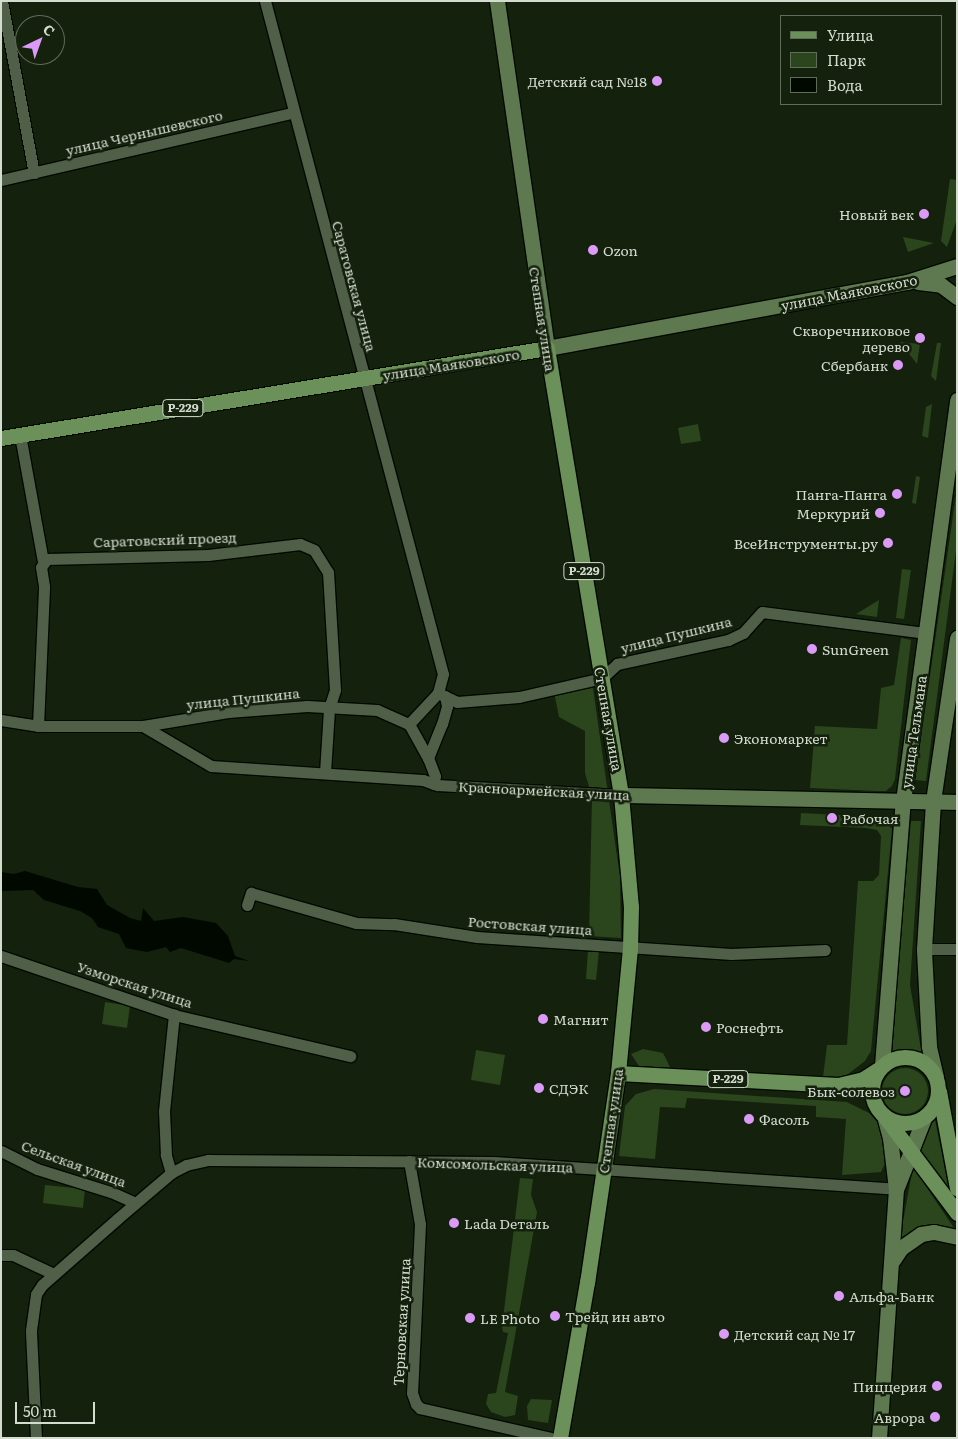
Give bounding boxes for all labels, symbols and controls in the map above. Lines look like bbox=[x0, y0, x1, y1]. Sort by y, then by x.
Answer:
north arrow bbox=[15, 15, 65, 65]
legend bbox=[780, 15, 943, 105]
text: С bbox=[39, 19, 60, 40]
text: Улица bbox=[827, 23, 874, 46]
text: Парк bbox=[827, 48, 866, 71]
place label: Детский сад №18 bbox=[528, 73, 647, 89]
text: Вода bbox=[827, 73, 863, 96]
marker: Детский сад №18 bbox=[651, 75, 663, 87]
street label: улица Чернышевского bbox=[64, 106, 224, 158]
place label: Новый век bbox=[839, 206, 914, 222]
marker: Новый век bbox=[918, 208, 930, 220]
street label: Саратовская улица bbox=[329, 219, 381, 353]
place label: Ozon bbox=[603, 242, 638, 258]
marker: Ozon bbox=[587, 244, 599, 256]
street label: Степная улица bbox=[526, 266, 560, 372]
street label: улица Маяковского bbox=[780, 271, 918, 313]
place label: Скворечниковое дерево bbox=[793, 322, 910, 354]
marker: Скворечниковое дерево bbox=[914, 332, 926, 344]
street label: улица Маяковского bbox=[381, 345, 521, 383]
place label: Сбербанк bbox=[821, 357, 888, 373]
marker: Сбербанк bbox=[892, 359, 904, 371]
road number: Р-229 bbox=[162, 398, 204, 418]
place label: Панга-Панга bbox=[795, 486, 887, 502]
marker: Панга-Панга bbox=[891, 488, 903, 500]
place label: Меркурий bbox=[796, 505, 870, 521]
marker: Меркурий bbox=[874, 507, 886, 519]
street label: Саратовский проезд bbox=[93, 528, 237, 550]
place label: ВсеИнструменты.ру bbox=[734, 535, 878, 551]
marker: ВсеИнструменты.ру bbox=[882, 537, 894, 549]
road number: Р-229 bbox=[563, 562, 605, 580]
street label: улица Пушкина bbox=[619, 612, 733, 656]
place label: SunGreen bbox=[822, 641, 889, 657]
marker: SunGreen bbox=[806, 643, 818, 655]
street label: Степная улица bbox=[592, 666, 626, 772]
street label: улица Тельмана bbox=[897, 674, 929, 790]
street label: улица Пушкина bbox=[185, 684, 301, 712]
place label: Экономаркет bbox=[734, 730, 828, 746]
marker: Экономаркет bbox=[718, 732, 730, 744]
street label: Красноармейская улица bbox=[458, 777, 630, 803]
place label: Рабочая bbox=[842, 810, 899, 826]
marker: Рабочая bbox=[826, 812, 838, 824]
street label: Ростовская улица bbox=[467, 912, 593, 938]
street label: Узморская улица bbox=[75, 957, 195, 1011]
place label: Магнит bbox=[553, 1011, 609, 1027]
marker: Магнит bbox=[537, 1013, 549, 1025]
place label: Роснефть bbox=[716, 1019, 783, 1035]
marker: Роснефть bbox=[700, 1021, 712, 1033]
street label: Степная улица bbox=[594, 1068, 626, 1174]
road number: Р-229 bbox=[707, 1070, 749, 1088]
place label: СДЭК bbox=[549, 1080, 588, 1096]
marker: СДЭК bbox=[533, 1082, 545, 1094]
place label: Бык-солевоз bbox=[807, 1083, 895, 1099]
marker: Бык-солевоз bbox=[899, 1085, 911, 1097]
place label: Фасоль bbox=[759, 1111, 809, 1127]
marker: Фасоль bbox=[743, 1113, 755, 1125]
street label: Сельская улица bbox=[19, 1136, 129, 1190]
street label: Комсомольская улица bbox=[417, 1153, 573, 1175]
place label: Lada Dеталь bbox=[464, 1215, 549, 1231]
marker: Lada Dеталь bbox=[448, 1217, 460, 1229]
street label: Терновская улица bbox=[389, 1258, 413, 1386]
place label: Альфа-Банк bbox=[849, 1288, 934, 1304]
marker: Альфа-Банк bbox=[833, 1290, 845, 1302]
place label: Трейд ин авто bbox=[565, 1308, 665, 1324]
place label: LE Photo bbox=[480, 1310, 540, 1326]
marker: Трейд ин авто bbox=[549, 1310, 561, 1322]
marker: LE Photo bbox=[464, 1312, 476, 1324]
place label: Детский сад № 17 bbox=[734, 1326, 855, 1342]
marker: Детский сад № 17 bbox=[718, 1328, 730, 1340]
place label: Пиццерия bbox=[853, 1378, 927, 1394]
marker: Пиццерия bbox=[931, 1380, 943, 1392]
scale bar bbox=[18, 1392, 98, 1424]
text: 50 m bbox=[23, 1399, 57, 1422]
place label: Аврора bbox=[874, 1409, 925, 1425]
marker: Аврора bbox=[929, 1411, 941, 1423]

